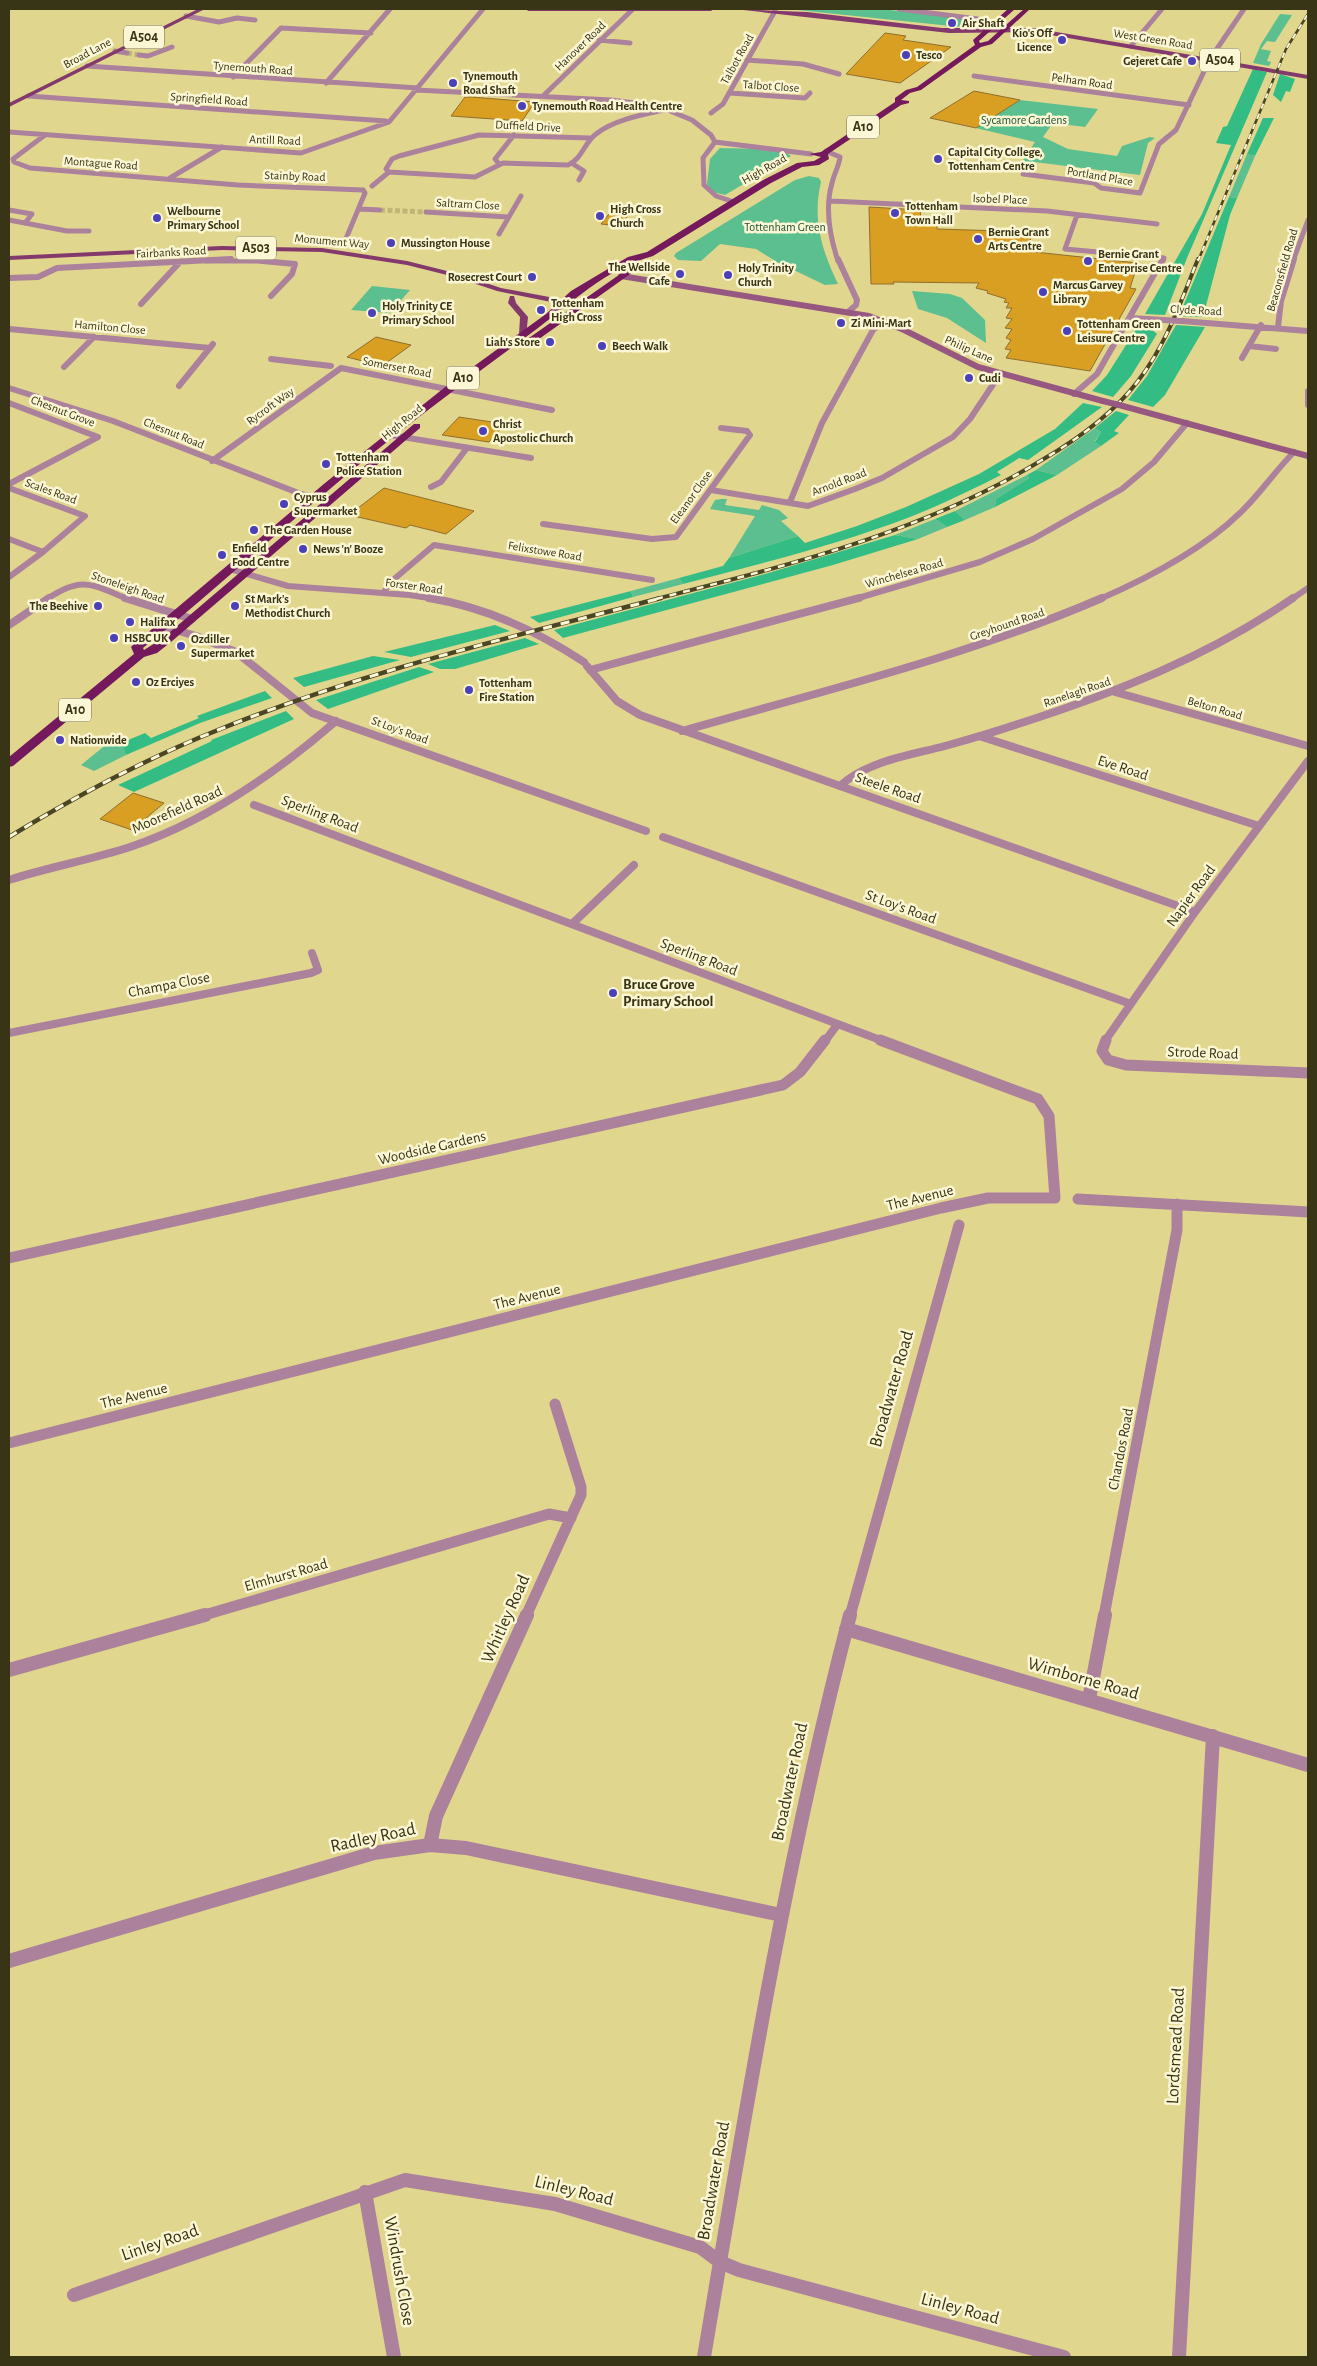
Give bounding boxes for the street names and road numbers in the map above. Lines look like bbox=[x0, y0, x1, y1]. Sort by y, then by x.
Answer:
street label: Hanover Road bbox=[552, 19, 608, 73]
road number: A504 bbox=[124, 26, 164, 48]
street label: West Green Road bbox=[1113, 27, 1193, 51]
street label: Talbot Road bbox=[718, 32, 756, 86]
street label: Broad Lane bbox=[61, 36, 113, 70]
road number: A504 bbox=[1200, 48, 1240, 72]
street label: Tynemouth Road bbox=[213, 59, 293, 78]
street label: Pelham Road bbox=[1051, 71, 1113, 91]
street label: Talbot Close bbox=[742, 78, 800, 94]
street label: Springfield Road bbox=[170, 90, 248, 108]
road number: A10 bbox=[847, 115, 879, 138]
street label: Duffield Drive bbox=[495, 118, 561, 134]
street label: Antill Road bbox=[249, 133, 301, 147]
street label: High Road bbox=[740, 152, 788, 186]
street label: Montague Road bbox=[64, 154, 138, 172]
street label: Portland Place bbox=[1066, 164, 1134, 188]
street label: Stainby Road bbox=[264, 169, 326, 184]
street label: Isobel Place bbox=[972, 192, 1028, 206]
street label: Saltram Close bbox=[436, 196, 500, 212]
street label: Beaconsfield Road bbox=[1264, 227, 1300, 313]
street label: Monument Way bbox=[294, 232, 370, 251]
road number: A503 bbox=[236, 237, 276, 260]
street label: Fairbanks Road bbox=[135, 244, 207, 260]
street label: Clyde Road bbox=[1170, 303, 1222, 318]
street label: Hamilton Close bbox=[74, 318, 146, 336]
street label: Philip Lane bbox=[943, 333, 995, 365]
street label: Somerset Road bbox=[362, 354, 432, 380]
road number: A10 bbox=[447, 366, 479, 389]
street label: Rycroft Way bbox=[244, 385, 297, 428]
street label: Chesnut Grove bbox=[29, 393, 97, 429]
street label: High Road bbox=[379, 402, 425, 442]
street label: Chesnut Road bbox=[142, 415, 206, 451]
street label: Arnold Road bbox=[810, 466, 868, 498]
street label: Eleanor Close bbox=[668, 468, 714, 526]
street label: Scales Road bbox=[23, 476, 79, 506]
street label: Felixstowe Road bbox=[507, 539, 583, 563]
street label: Winchelsea Road bbox=[864, 556, 944, 590]
street label: Stoneleigh Road bbox=[90, 569, 166, 605]
street label: Forster Road bbox=[385, 576, 443, 596]
street label: Greyhound Road bbox=[968, 606, 1046, 643]
street label: Ranelagh Road bbox=[1042, 675, 1112, 709]
street label: Belton Road bbox=[1186, 694, 1244, 722]
road number: A10 bbox=[59, 698, 91, 722]
street label: St Loy's Road bbox=[370, 714, 430, 747]
street label: Eve Road bbox=[1096, 753, 1150, 783]
street label: Steele Road bbox=[853, 770, 923, 806]
street label: Moorefield Road bbox=[130, 783, 225, 837]
street label: Sperling Road bbox=[279, 792, 361, 836]
street label: Napier Road bbox=[1164, 862, 1218, 930]
street label: St Loy's Road bbox=[864, 887, 939, 927]
street label: Sperling Road bbox=[658, 935, 740, 979]
street label: Champa Close bbox=[127, 970, 211, 1000]
street label: Strode Road bbox=[1167, 1044, 1239, 1062]
street label: Woodside Gardens bbox=[377, 1128, 487, 1168]
street label: The Avenue bbox=[885, 1182, 955, 1214]
street label: The Avenue bbox=[492, 1281, 562, 1313]
street label: Broadwater Road bbox=[867, 1329, 917, 1449]
street label: The Avenue bbox=[99, 1380, 169, 1412]
street label: Chandos Road bbox=[1106, 1407, 1136, 1491]
street label: Elmhurst Road bbox=[243, 1556, 329, 1594]
street label: Whitley Road bbox=[479, 1572, 533, 1666]
street label: Wimborne Road bbox=[1025, 1655, 1141, 1703]
street label: Broadwater Road bbox=[769, 1721, 811, 1843]
street label: Radley Road bbox=[329, 1820, 417, 1856]
street label: Lordsmead Road bbox=[1164, 1987, 1188, 2105]
street label: Broadwater Road bbox=[695, 2120, 733, 2242]
street label: Linley Road bbox=[533, 2173, 615, 2209]
street label: Windrush Close bbox=[381, 2215, 417, 2327]
street label: Linley Road bbox=[119, 2221, 201, 2265]
street label: Linley Road bbox=[919, 2290, 1001, 2328]

